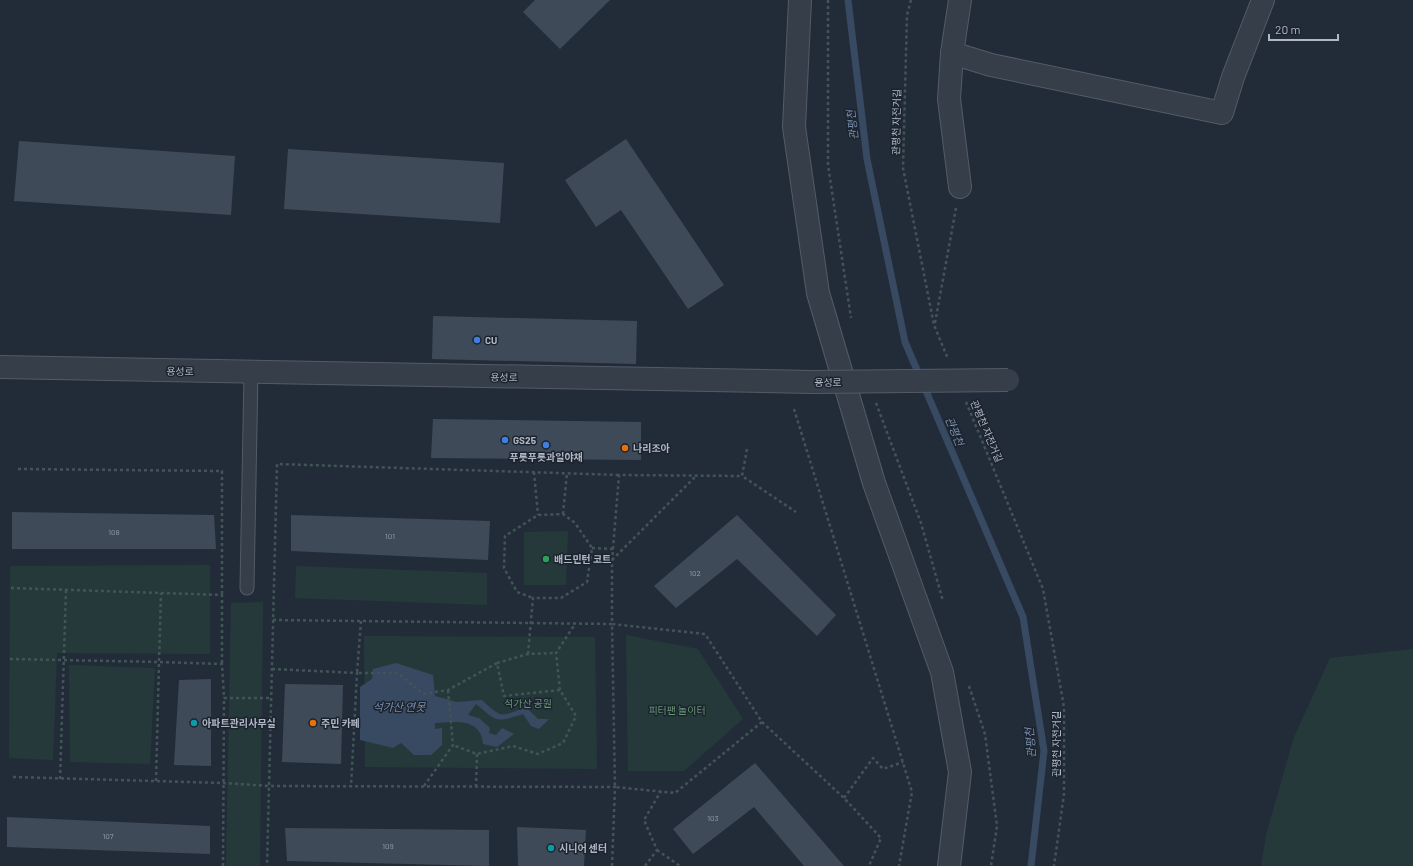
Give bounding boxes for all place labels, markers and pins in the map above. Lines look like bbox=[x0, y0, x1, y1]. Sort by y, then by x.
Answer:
place label: CU bbox=[485, 334, 497, 346]
marker: CU bbox=[472, 335, 482, 345]
place label: GS25 bbox=[513, 434, 537, 446]
marker: GS25 bbox=[500, 435, 510, 445]
marker: 푸릇푸릇과일야채 bbox=[541, 440, 551, 450]
place label: 나리조아 bbox=[633, 442, 671, 454]
marker: 나리조아 bbox=[620, 443, 630, 453]
place label: 푸릇푸릇과일야채 bbox=[509, 451, 583, 463]
place label: 배드민턴 코트 bbox=[554, 553, 611, 565]
marker: 배드민턴 코트 bbox=[541, 554, 551, 564]
place label: 아파트관리사무실 bbox=[202, 717, 276, 729]
place label: 주민 카페 bbox=[321, 717, 360, 729]
marker: 아파트관리사무실 bbox=[189, 718, 199, 728]
marker: 주민 카페 bbox=[308, 718, 318, 728]
place label: 시니어 센터 bbox=[559, 842, 607, 854]
marker: 시니어 센터 bbox=[546, 843, 556, 853]

